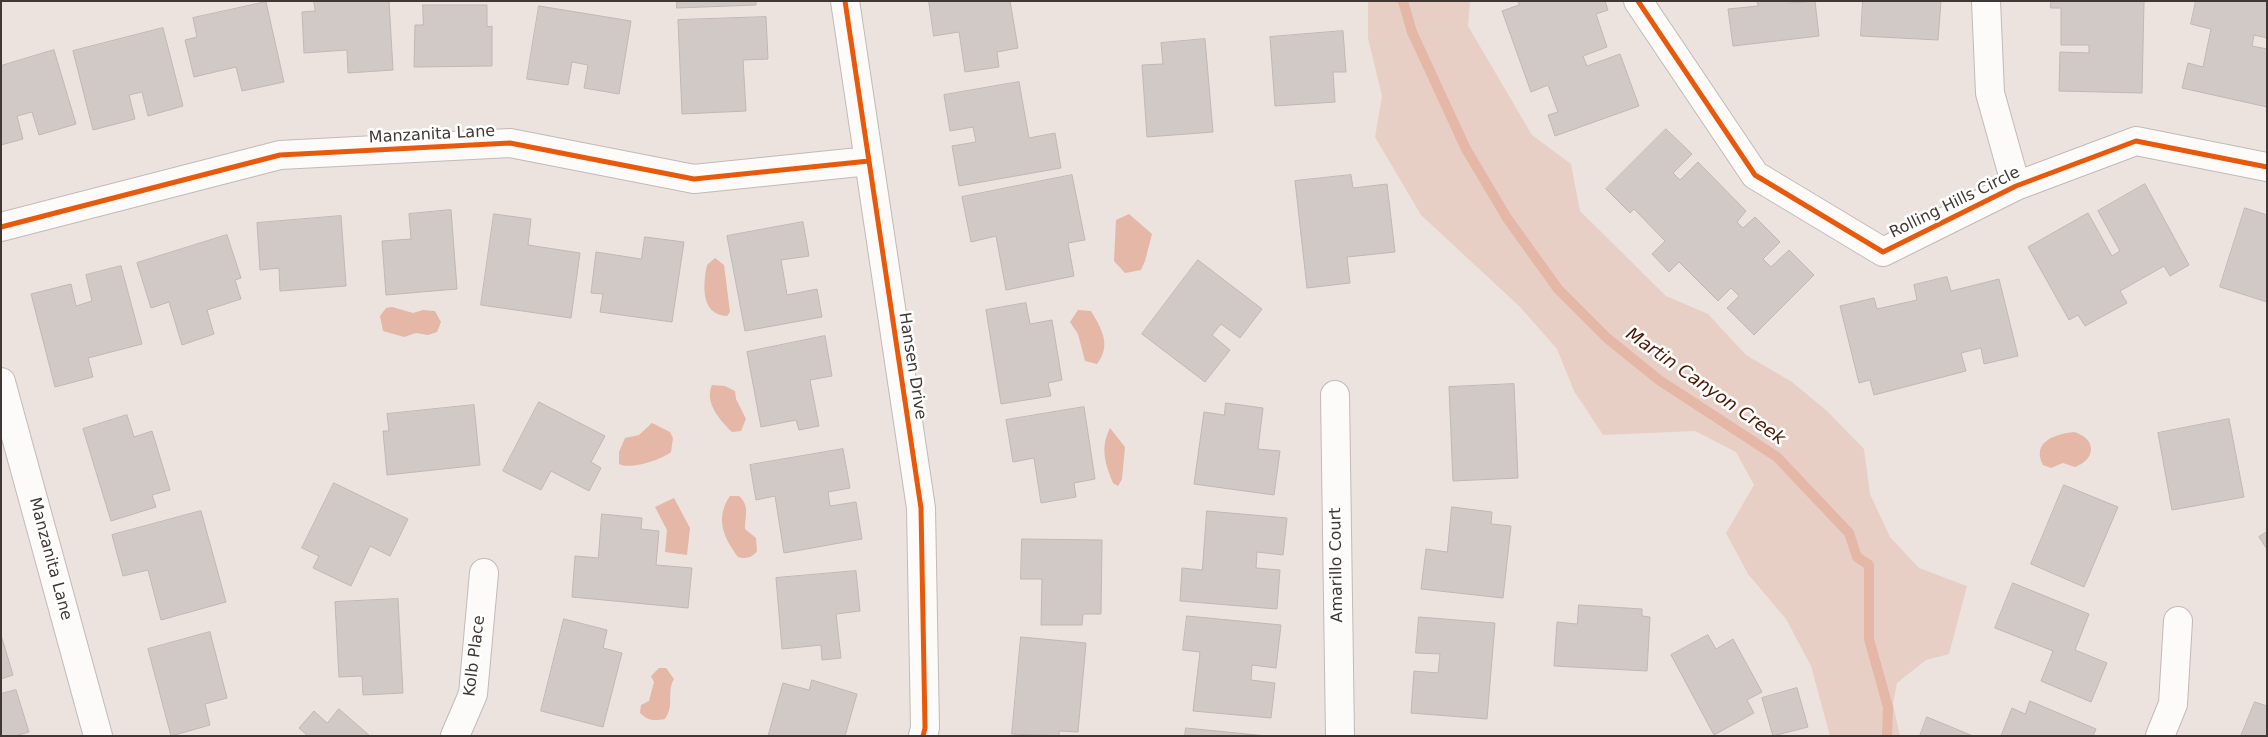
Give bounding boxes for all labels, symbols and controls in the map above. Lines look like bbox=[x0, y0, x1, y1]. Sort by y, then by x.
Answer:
street label: Manzanita Lane bbox=[368, 122, 496, 148]
street label: Rolling Hills Circle bbox=[1887, 163, 2023, 243]
street label: Hansen Drive bbox=[894, 311, 930, 421]
water label: Martin Canyon Creek bbox=[1621, 324, 1789, 450]
street label: Manzanita Lane bbox=[24, 495, 76, 623]
street label: Amarillo Court bbox=[1326, 507, 1348, 623]
street label: Kolb Place bbox=[460, 614, 490, 698]

